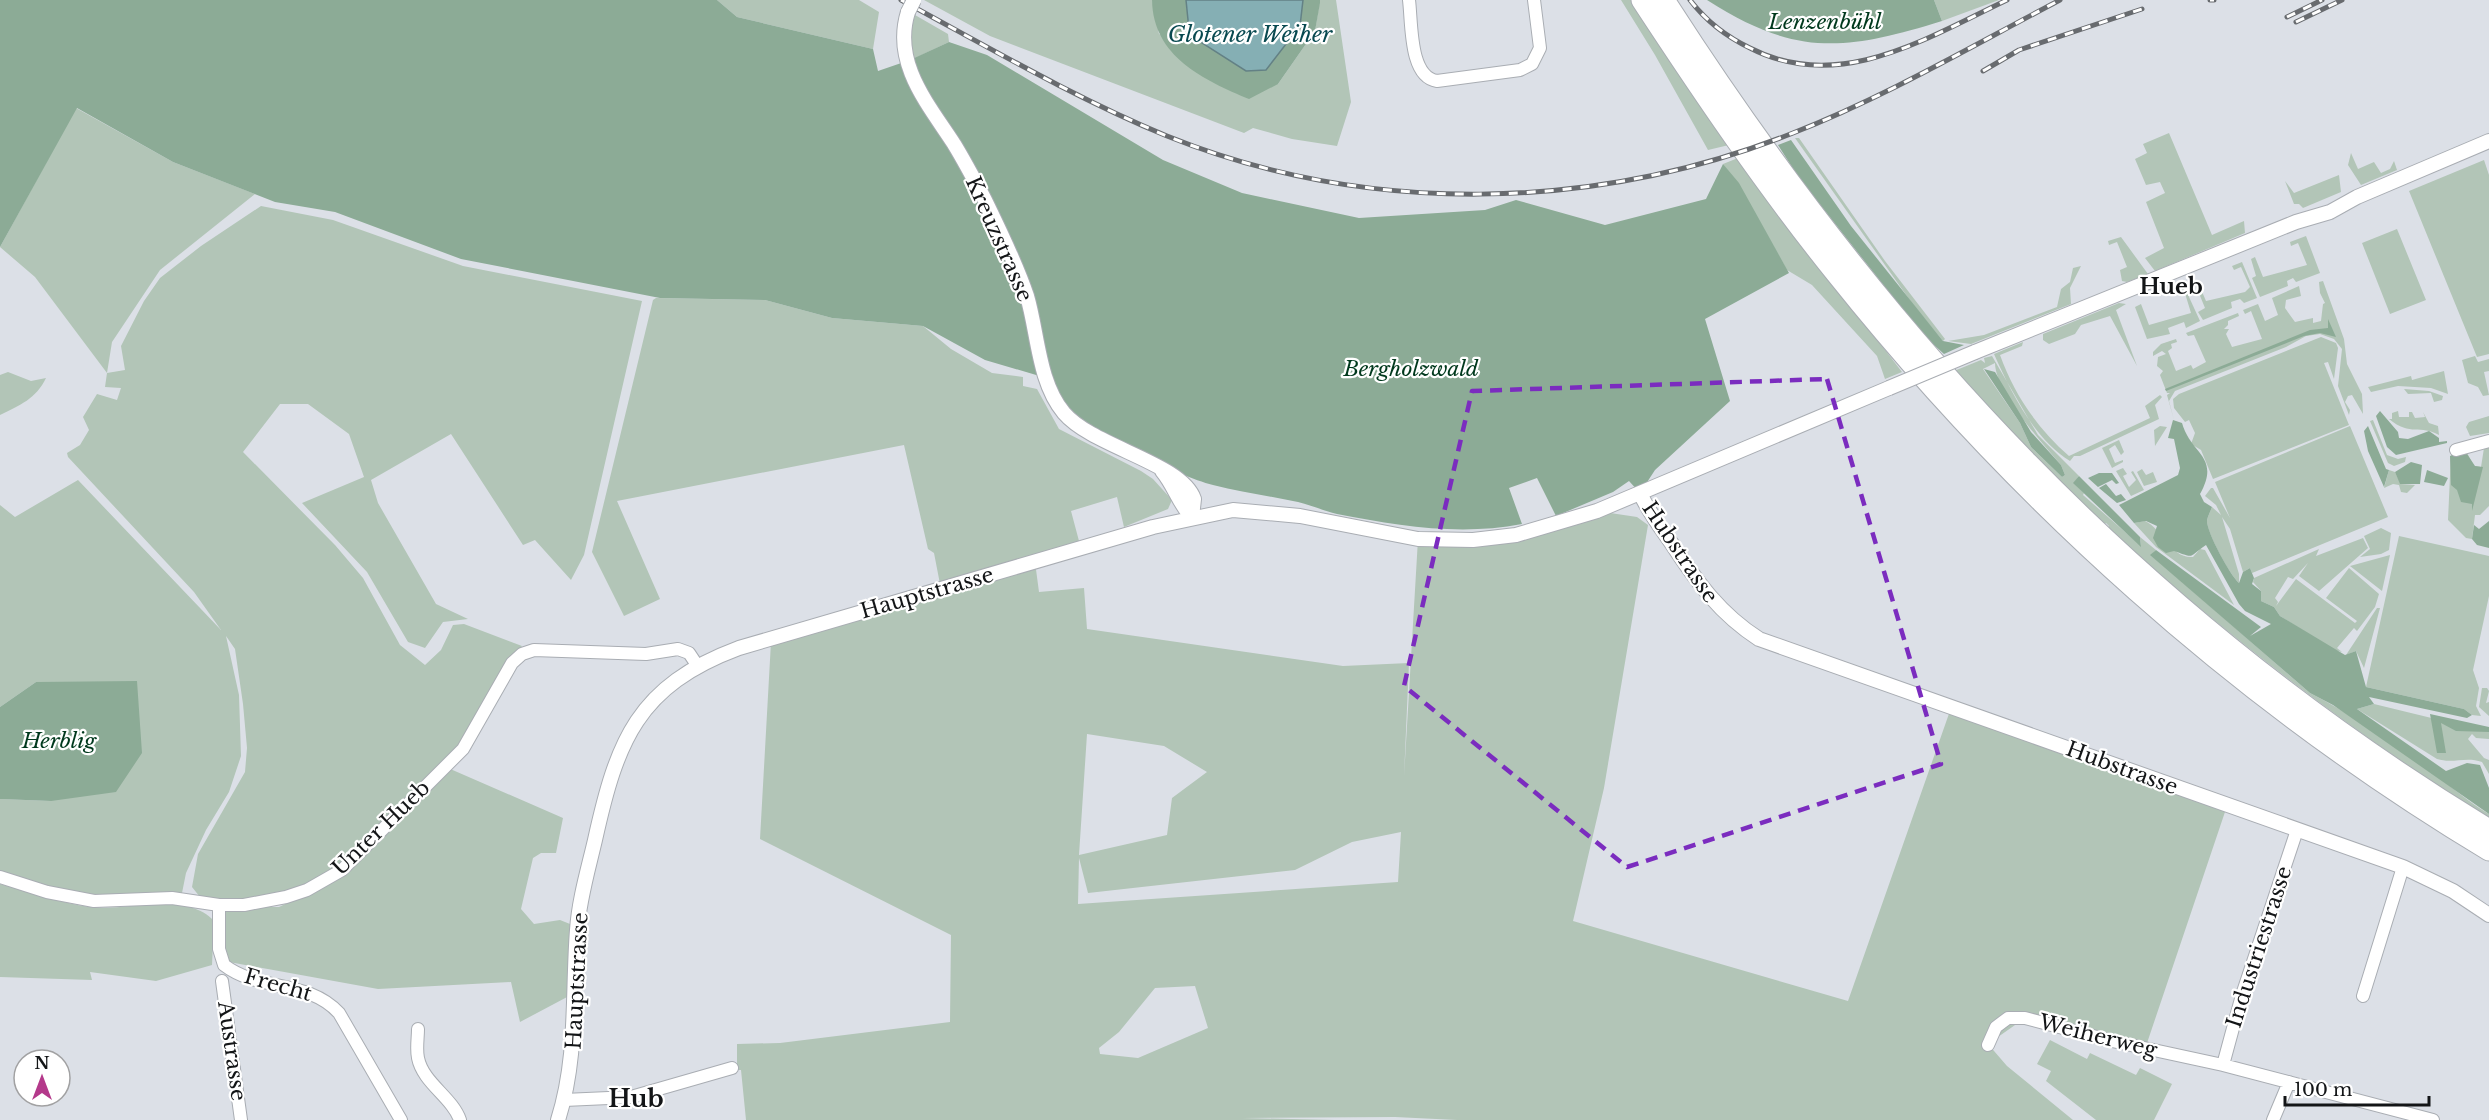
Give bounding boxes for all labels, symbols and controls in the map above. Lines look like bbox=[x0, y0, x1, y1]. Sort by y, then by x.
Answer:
park label: Lenzenbühl bbox=[1767, 9, 1882, 35]
water label: Glotener Weiher bbox=[1168, 21, 1333, 48]
street label: Kreuzstrasse bbox=[960, 172, 1038, 306]
district label: Hueb bbox=[2139, 273, 2203, 300]
park label: Bergholzwald bbox=[1342, 356, 1479, 382]
street label: Hubstrasse bbox=[1636, 496, 1724, 608]
street label: Hauptstrasse bbox=[857, 562, 997, 624]
park label: Herblig bbox=[21, 728, 97, 754]
street label: Hubstrasse bbox=[2063, 736, 2181, 800]
street label: Unter Hueb bbox=[327, 775, 435, 881]
street label: Industriestrasse bbox=[2221, 863, 2297, 1031]
street label: Hauptstrasse bbox=[560, 912, 594, 1050]
street label: Frecht bbox=[241, 963, 315, 1007]
street label: Austrasse bbox=[212, 999, 252, 1102]
street label: Weiherweg bbox=[2035, 1009, 2160, 1063]
north arrow bbox=[12, 1048, 72, 1108]
text: N bbox=[34, 1053, 50, 1073]
scale bar bbox=[2285, 1069, 2429, 1107]
text: 100 m bbox=[2294, 1079, 2352, 1101]
district label: Hub bbox=[608, 1084, 664, 1113]

